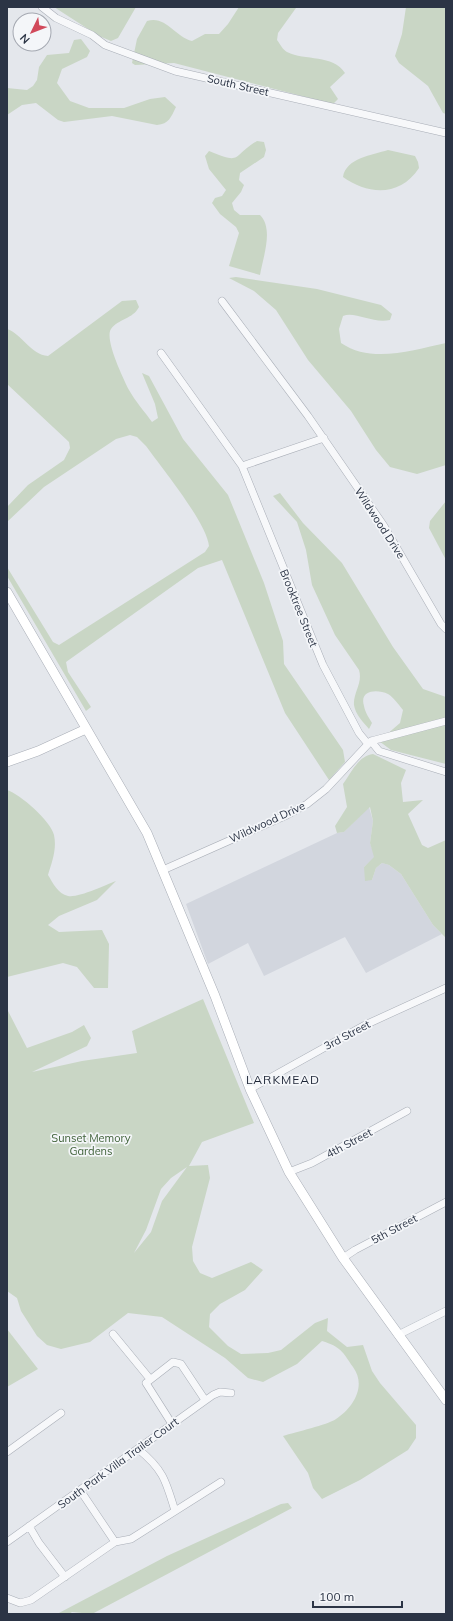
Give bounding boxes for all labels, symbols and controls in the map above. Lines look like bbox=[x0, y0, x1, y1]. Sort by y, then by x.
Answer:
north arrow bbox=[12, 12, 52, 52]
text: N bbox=[17, 31, 33, 47]
street label: South Street bbox=[206, 71, 270, 99]
street label: Wildwood Drive bbox=[352, 485, 408, 561]
street label: Brooktree Street bbox=[277, 567, 321, 649]
street label: Wildwood Drive bbox=[227, 798, 307, 846]
street label: 3rd Street bbox=[321, 1017, 373, 1053]
district label: LARKMEAD bbox=[246, 1072, 320, 1087]
street label: 4th Street bbox=[324, 1125, 375, 1161]
park label: Sunset Memory Gardens bbox=[51, 1131, 131, 1158]
street label: 5th Street bbox=[369, 1211, 420, 1247]
street label: South Park Villa Trailer Court bbox=[55, 1414, 181, 1512]
scale bar bbox=[313, 1583, 402, 1609]
text: 100 m bbox=[319, 1589, 354, 1604]

